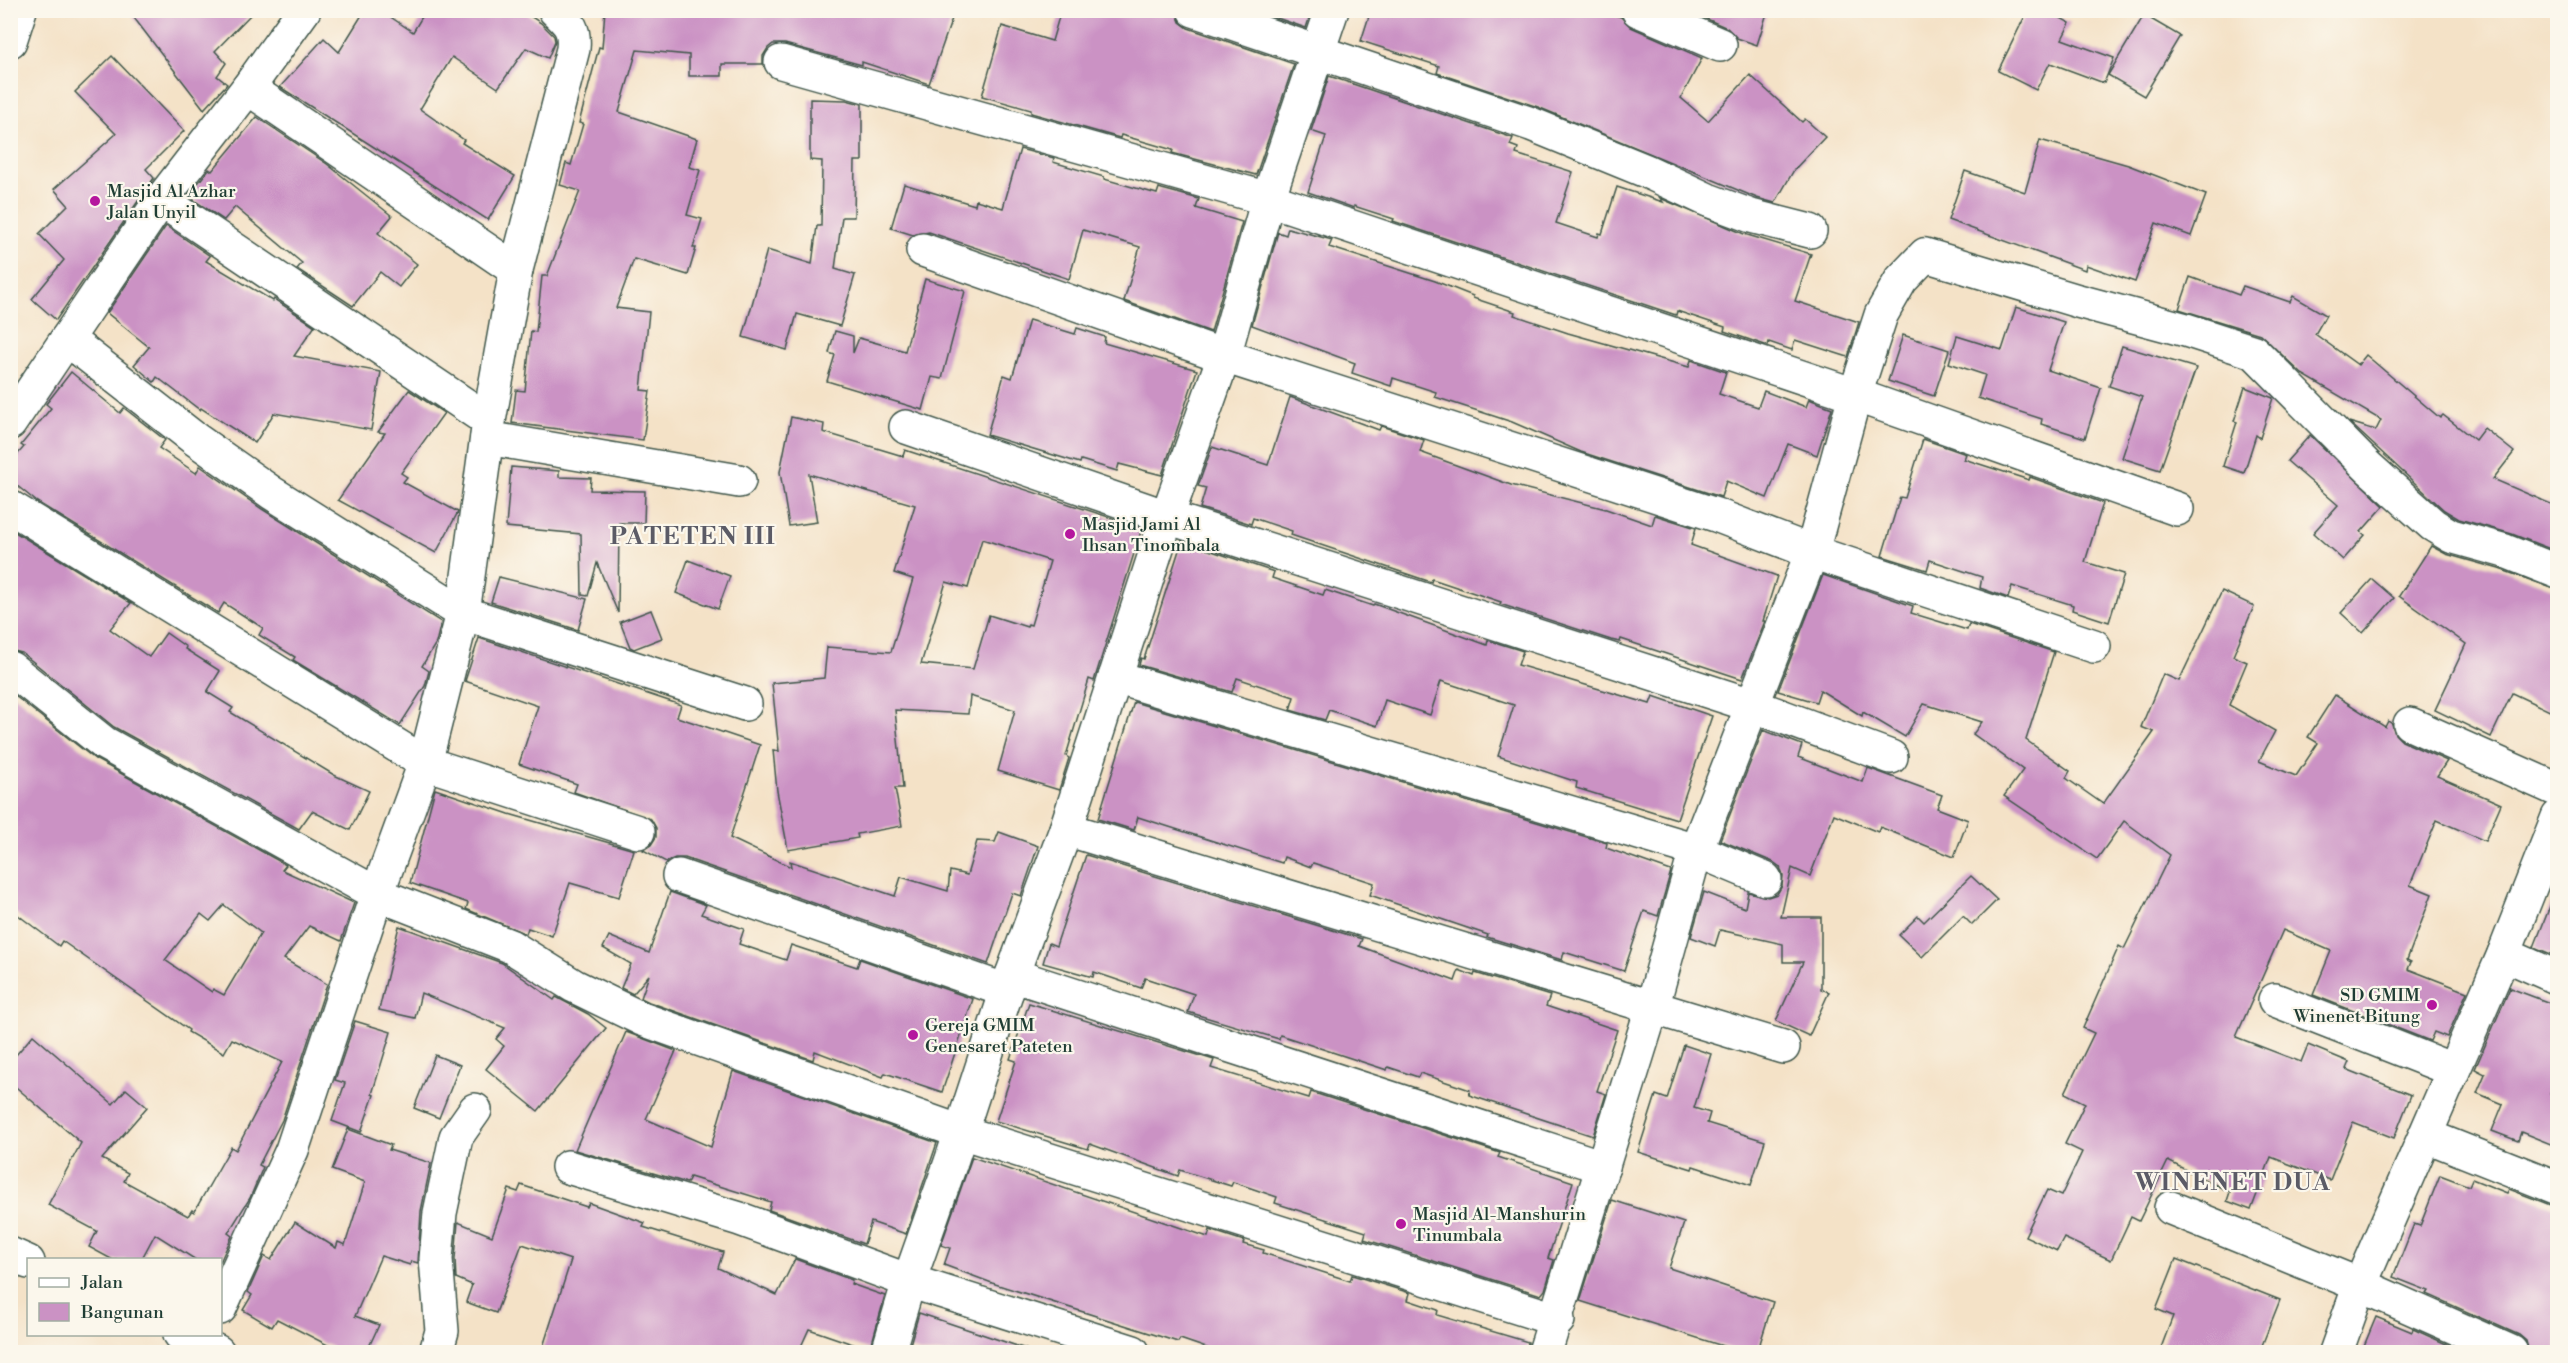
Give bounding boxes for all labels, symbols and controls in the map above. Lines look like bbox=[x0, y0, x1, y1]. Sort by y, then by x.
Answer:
place label: Masjid Al Azhar Jalan Unyil bbox=[106, 180, 236, 224]
marker: Masjid Al Azhar Jalan Unyil bbox=[88, 194, 102, 208]
place label: Masjid Jami Al Ihsan Tinombala bbox=[1082, 513, 1221, 557]
district label: PATETEN III bbox=[610, 522, 776, 552]
marker: Masjid Jami Al Ihsan Tinombala bbox=[1063, 527, 1077, 541]
place label: SD GMIM Winenet Bitung bbox=[2293, 984, 2421, 1028]
marker: SD GMIM Winenet Bitung bbox=[2425, 998, 2439, 1012]
place label: Gereja GMIM Genesaret Pateten bbox=[925, 1014, 1073, 1058]
marker: Gereja GMIM Genesaret Pateten bbox=[906, 1028, 920, 1042]
district label: WINENET DUA bbox=[2134, 1168, 2331, 1198]
place label: Masjid Al-Manshurin Tinumbala bbox=[1413, 1203, 1586, 1247]
marker: Masjid Al-Manshurin Tinumbala bbox=[1394, 1217, 1408, 1231]
legend bbox=[27, 1258, 222, 1336]
text: Jalan bbox=[80, 1271, 123, 1294]
text: Bangunan bbox=[80, 1301, 164, 1324]

